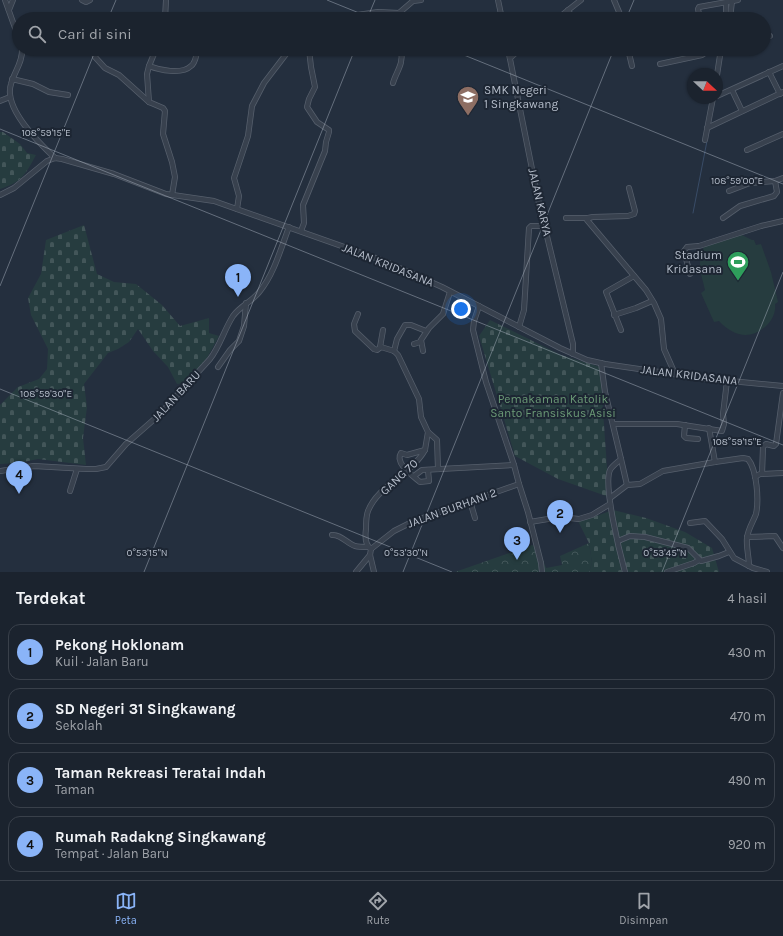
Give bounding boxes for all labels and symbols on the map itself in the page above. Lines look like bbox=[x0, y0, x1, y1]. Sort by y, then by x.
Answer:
north arrow bbox=[687, 68, 723, 104]
place label: SMK Negeri 1 Singkawang bbox=[484, 83, 559, 111]
school or university icon: SMK Negeri 1 Singkawang bbox=[455, 84, 481, 117]
text: 108°59'15"E bbox=[21, 127, 71, 139]
street label: JALAN KARYA bbox=[525, 167, 555, 238]
text: 108°59'00"E bbox=[711, 175, 763, 187]
street label: JALAN KRIDASANA bbox=[340, 240, 436, 290]
place label: Stadium Kridasana bbox=[666, 248, 722, 276]
sports icon: Stadium Kridasana bbox=[725, 249, 751, 282]
pin: 1 bbox=[225, 264, 251, 297]
your location bbox=[451, 299, 471, 319]
street label: JALAN KRIDASANA bbox=[640, 362, 738, 388]
street label: JALAN BARU bbox=[149, 368, 203, 424]
text: 108°59'30"E bbox=[20, 388, 72, 400]
park label: Pemakaman Katolik Santo Fransiskus Asisi bbox=[490, 392, 616, 420]
text: 108°59'15"E bbox=[712, 436, 762, 448]
street label: GANG 70 bbox=[377, 456, 421, 498]
pin: 4 bbox=[6, 461, 32, 494]
street label: JALAN BURHANI 2 bbox=[405, 485, 499, 531]
pin: 2 bbox=[547, 500, 573, 533]
pin: 3 bbox=[504, 527, 530, 560]
text: 0°53'15"N bbox=[126, 547, 168, 559]
text: 0°53'30"N bbox=[384, 547, 428, 559]
text: 0°53'45"N bbox=[643, 547, 687, 559]

